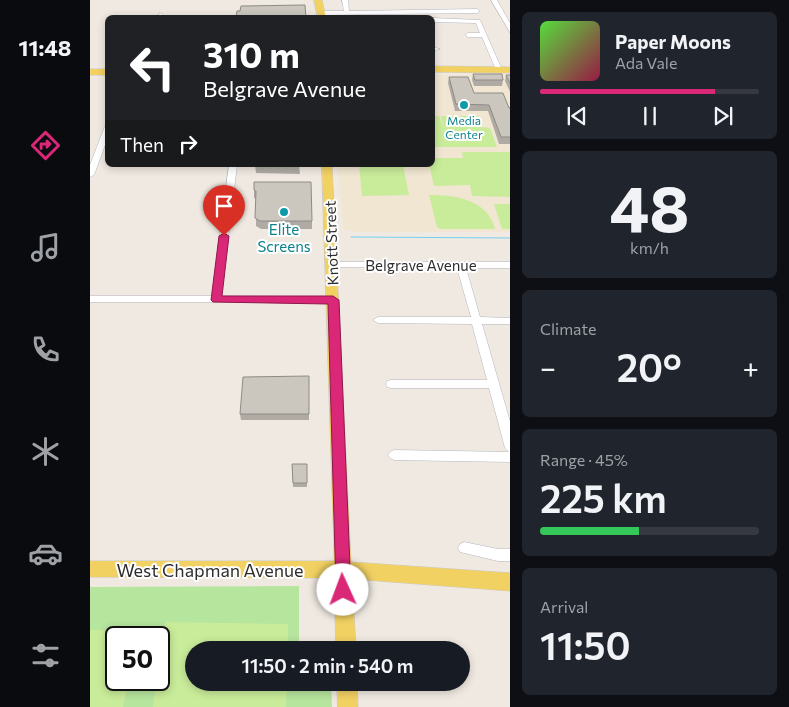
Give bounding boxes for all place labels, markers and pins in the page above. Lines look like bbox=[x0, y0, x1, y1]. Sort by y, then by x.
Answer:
marker: Media Center bbox=[458, 99, 470, 111]
place label: Media Center bbox=[445, 113, 483, 141]
pin bbox=[203, 185, 245, 236]
marker: Elite Screens bbox=[278, 206, 290, 218]
place label: Elite Screens bbox=[257, 220, 311, 255]

